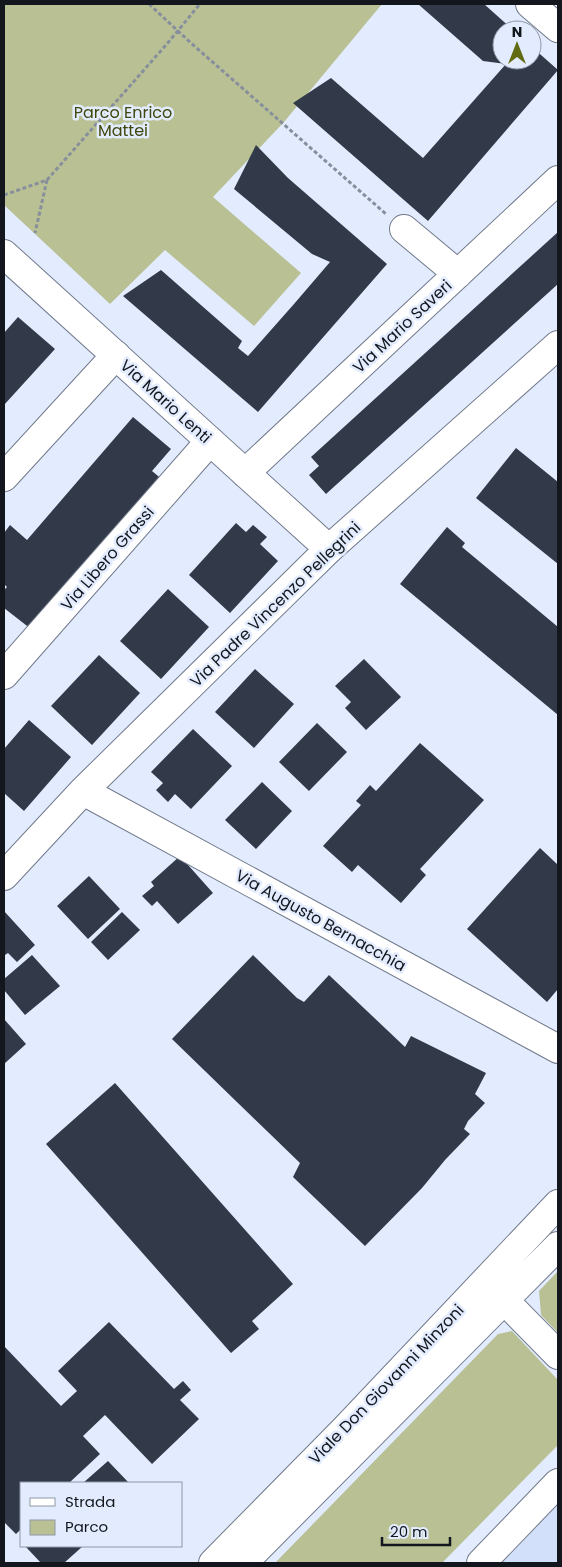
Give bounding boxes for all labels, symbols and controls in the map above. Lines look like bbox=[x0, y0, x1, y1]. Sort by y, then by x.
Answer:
north arrow bbox=[492, 20, 542, 70]
text: N bbox=[512, 22, 522, 42]
park label: Parco Enrico Mattei bbox=[74, 101, 172, 142]
street label: Via Mario Saveri bbox=[348, 274, 457, 378]
street label: Via Mario Lenti bbox=[115, 354, 216, 449]
street label: Via Libero Grassi bbox=[55, 501, 159, 616]
street label: Via Padre Vincenzo Pellegrini bbox=[185, 516, 366, 692]
street label: Via Augusto Bernacchia bbox=[231, 864, 410, 977]
street label: Viale Don Giovanni Minzoni bbox=[304, 1299, 469, 1469]
legend bbox=[20, 1482, 182, 1547]
text: Strada bbox=[65, 1491, 115, 1512]
scale bar bbox=[382, 1514, 450, 1546]
text: Parco bbox=[65, 1516, 108, 1537]
text: 20 m bbox=[390, 1521, 428, 1542]

